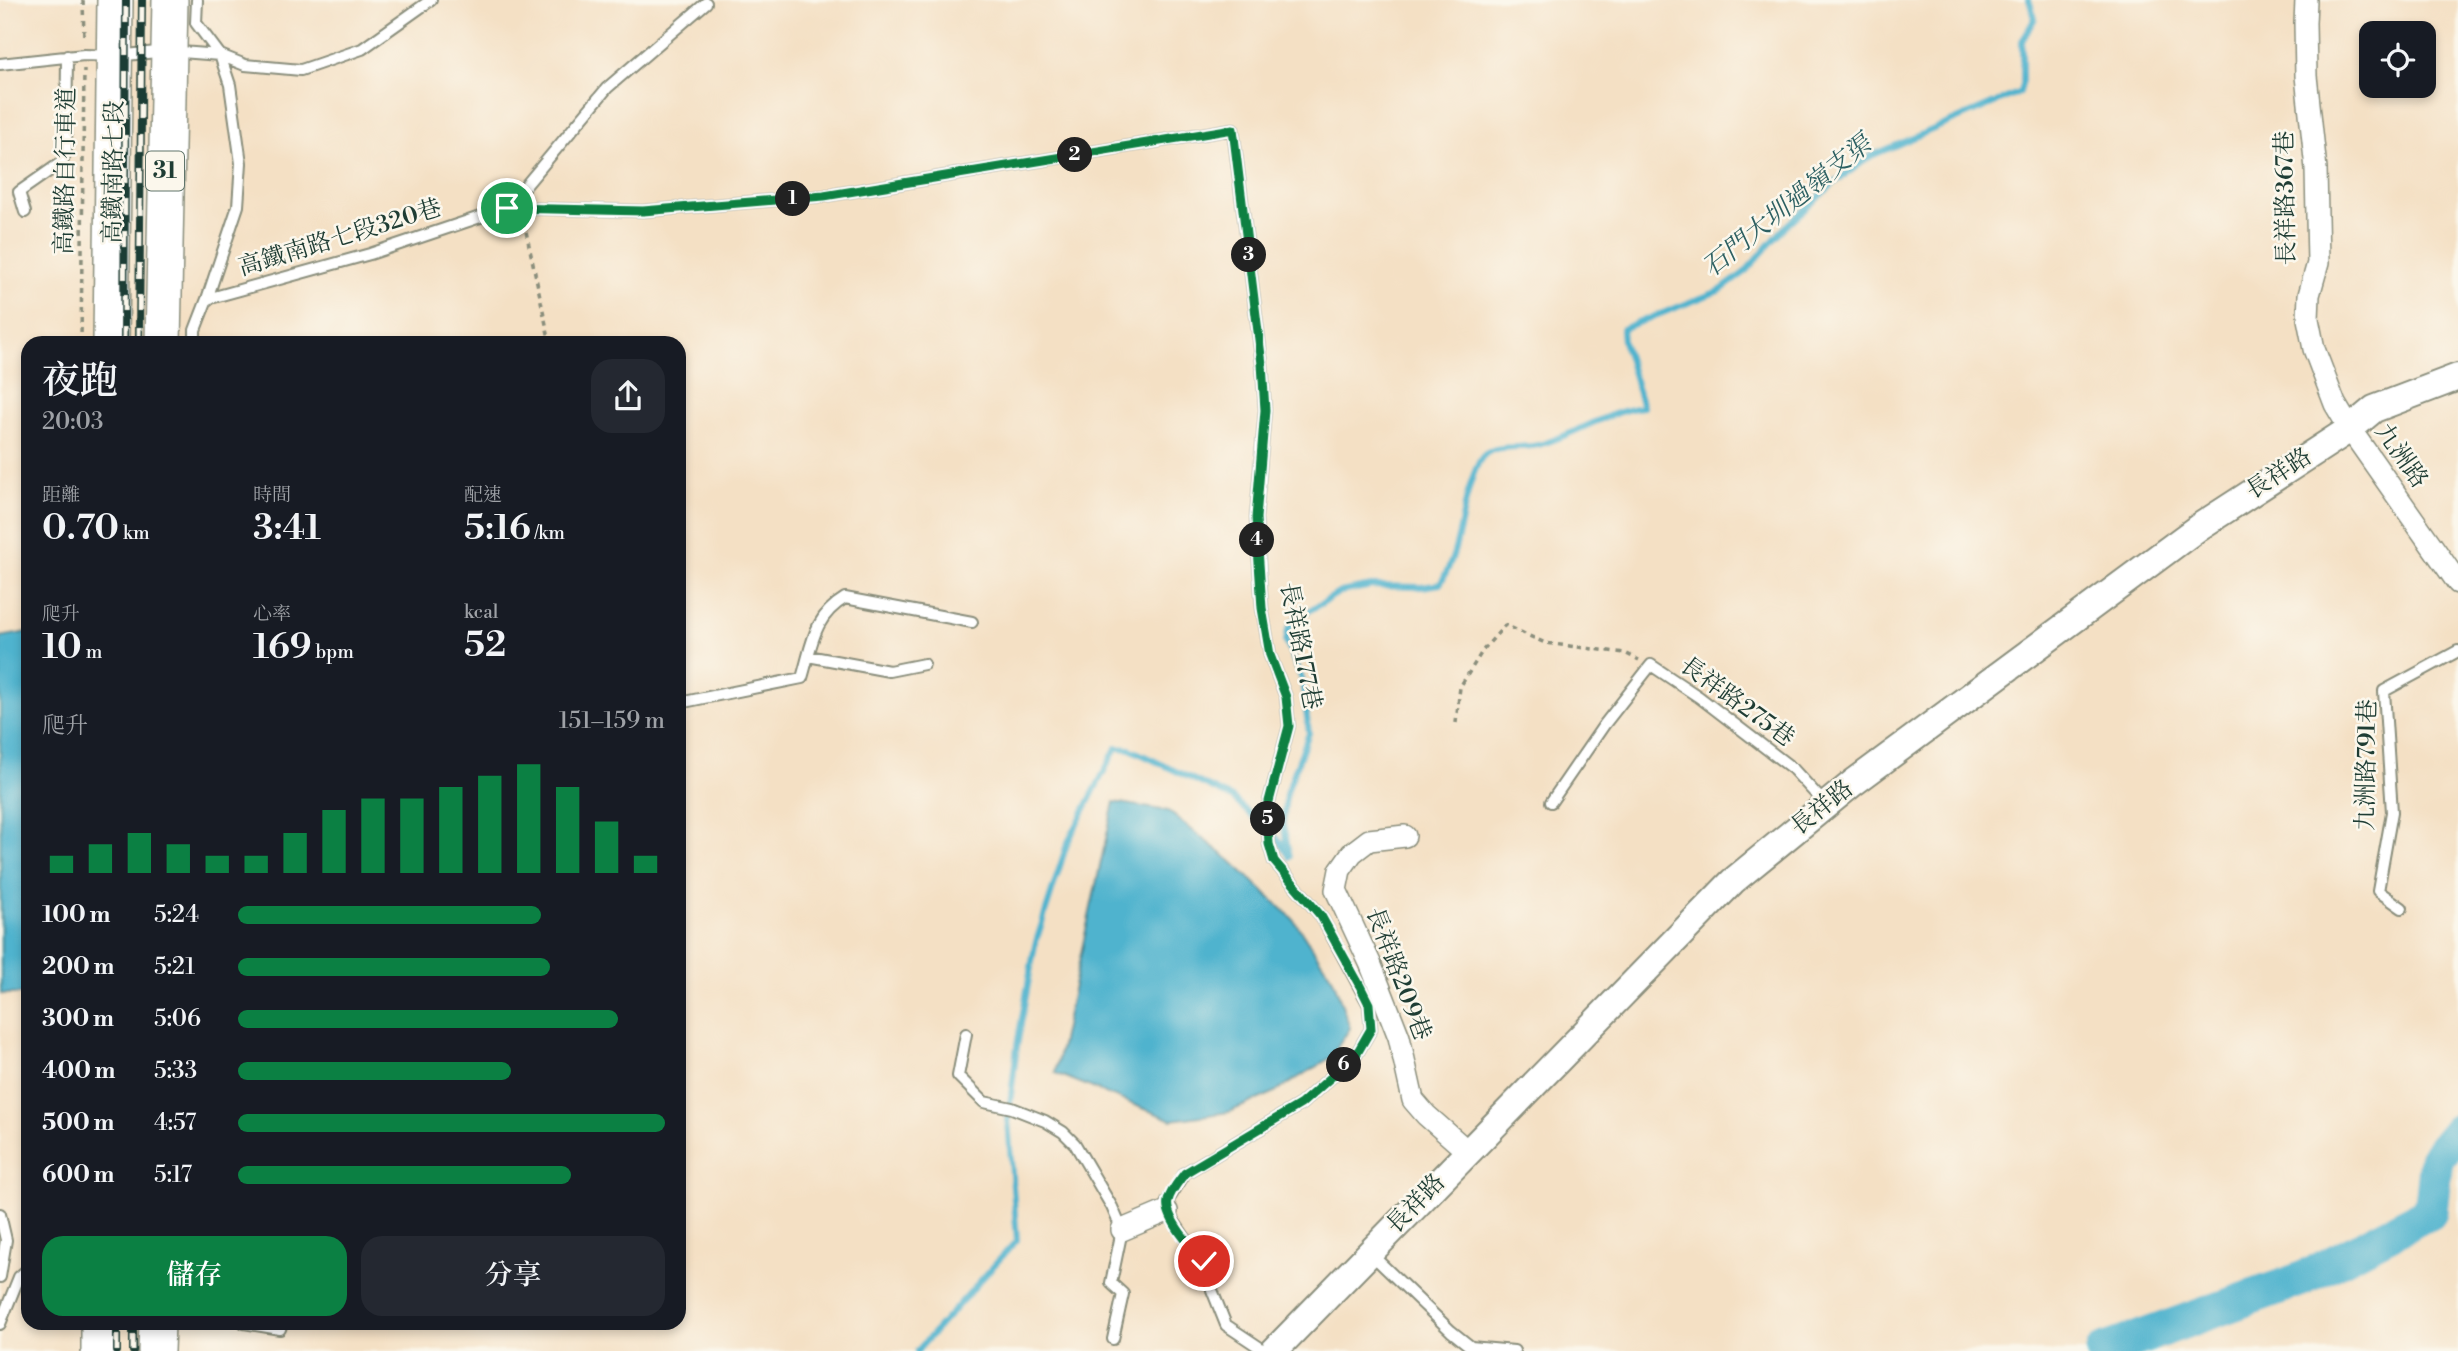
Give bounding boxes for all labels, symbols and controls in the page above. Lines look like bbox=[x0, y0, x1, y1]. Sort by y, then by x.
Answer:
map controls bbox=[2359, 21, 2436, 98]
button: locate bbox=[2359, 21, 2436, 98]
street label: 高鐵路自行車道 bbox=[50, 87, 82, 255]
street label: 高鐵南路七段 bbox=[98, 100, 130, 244]
water label: 石門大圳過嶺支渠 bbox=[1696, 126, 1880, 284]
street label: 長祥路367巷 bbox=[2270, 130, 2302, 266]
pin: 2 bbox=[1058, 138, 1092, 172]
text: 2 bbox=[1069, 142, 1080, 166]
road number: 31 bbox=[146, 152, 184, 190]
pin bbox=[477, 178, 537, 238]
pin: 1 bbox=[776, 182, 810, 216]
text: 1 bbox=[788, 186, 797, 210]
icon: arrive bbox=[488, 189, 526, 227]
street label: 高鐵南路七段320巷 bbox=[235, 193, 445, 283]
pin: 3 bbox=[1232, 238, 1266, 272]
text: 3 bbox=[1243, 242, 1254, 266]
text: 夜跑 bbox=[42, 358, 118, 405]
button: share bbox=[591, 359, 665, 433]
text: 20:03 bbox=[42, 408, 104, 436]
street label: 九洲路 bbox=[2368, 418, 2434, 494]
street label: 長祥路 bbox=[2241, 442, 2317, 506]
text: 距離 bbox=[42, 483, 80, 507]
text: 時間 bbox=[253, 483, 291, 507]
text: 配速 bbox=[464, 483, 502, 507]
text: 0.70 bbox=[42, 507, 119, 550]
text: 3:41 bbox=[253, 507, 321, 550]
text: 5:16 bbox=[464, 507, 531, 550]
text: km bbox=[119, 521, 150, 545]
text: /km bbox=[531, 521, 565, 545]
pin: 4 bbox=[1240, 522, 1274, 558]
text: 4 bbox=[1250, 527, 1263, 551]
street label: 長祥路177巷 bbox=[1273, 580, 1327, 712]
text: kcal bbox=[464, 600, 498, 624]
text: 爬升 bbox=[42, 602, 80, 626]
text: 心率 bbox=[253, 602, 291, 626]
text: 52 bbox=[464, 624, 506, 667]
text: 10 bbox=[42, 626, 82, 669]
text: 169 bbox=[253, 626, 312, 669]
text: m bbox=[82, 640, 102, 664]
text: bpm bbox=[312, 640, 354, 664]
street label: 長祥路275巷 bbox=[1674, 650, 1800, 754]
street label: 九洲路791巷 bbox=[2351, 699, 2383, 831]
text: 151–159 m bbox=[559, 707, 665, 735]
text: 爬升 bbox=[42, 712, 88, 740]
street label: 長祥路 bbox=[1785, 774, 1859, 842]
pin: 5 bbox=[1250, 802, 1286, 836]
text: 5 bbox=[1262, 806, 1273, 830]
text: 100 m bbox=[42, 901, 110, 929]
text: 5:24 bbox=[154, 901, 199, 929]
street label: 長祥路209巷 bbox=[1359, 903, 1437, 1045]
text: 200 m bbox=[42, 953, 114, 981]
text: 5:21 bbox=[154, 953, 195, 981]
text: 300 m bbox=[42, 1005, 114, 1033]
text: 5:06 bbox=[154, 1005, 201, 1033]
pin: 6 bbox=[1326, 1048, 1362, 1082]
text: 6 bbox=[1338, 1052, 1349, 1076]
text: 400 m bbox=[42, 1057, 115, 1085]
text: 5:33 bbox=[154, 1057, 197, 1085]
text: 500 m bbox=[42, 1109, 114, 1137]
text: 4:57 bbox=[154, 1109, 196, 1137]
text: 600 m bbox=[42, 1161, 115, 1189]
text: 5:17 bbox=[154, 1161, 192, 1189]
street label: 長祥路 bbox=[1380, 1168, 1452, 1240]
pin bbox=[1174, 1231, 1234, 1291]
button: 儲存 bbox=[42, 1236, 347, 1316]
button: 分享 bbox=[361, 1236, 665, 1316]
icon: check bbox=[1185, 1242, 1223, 1280]

